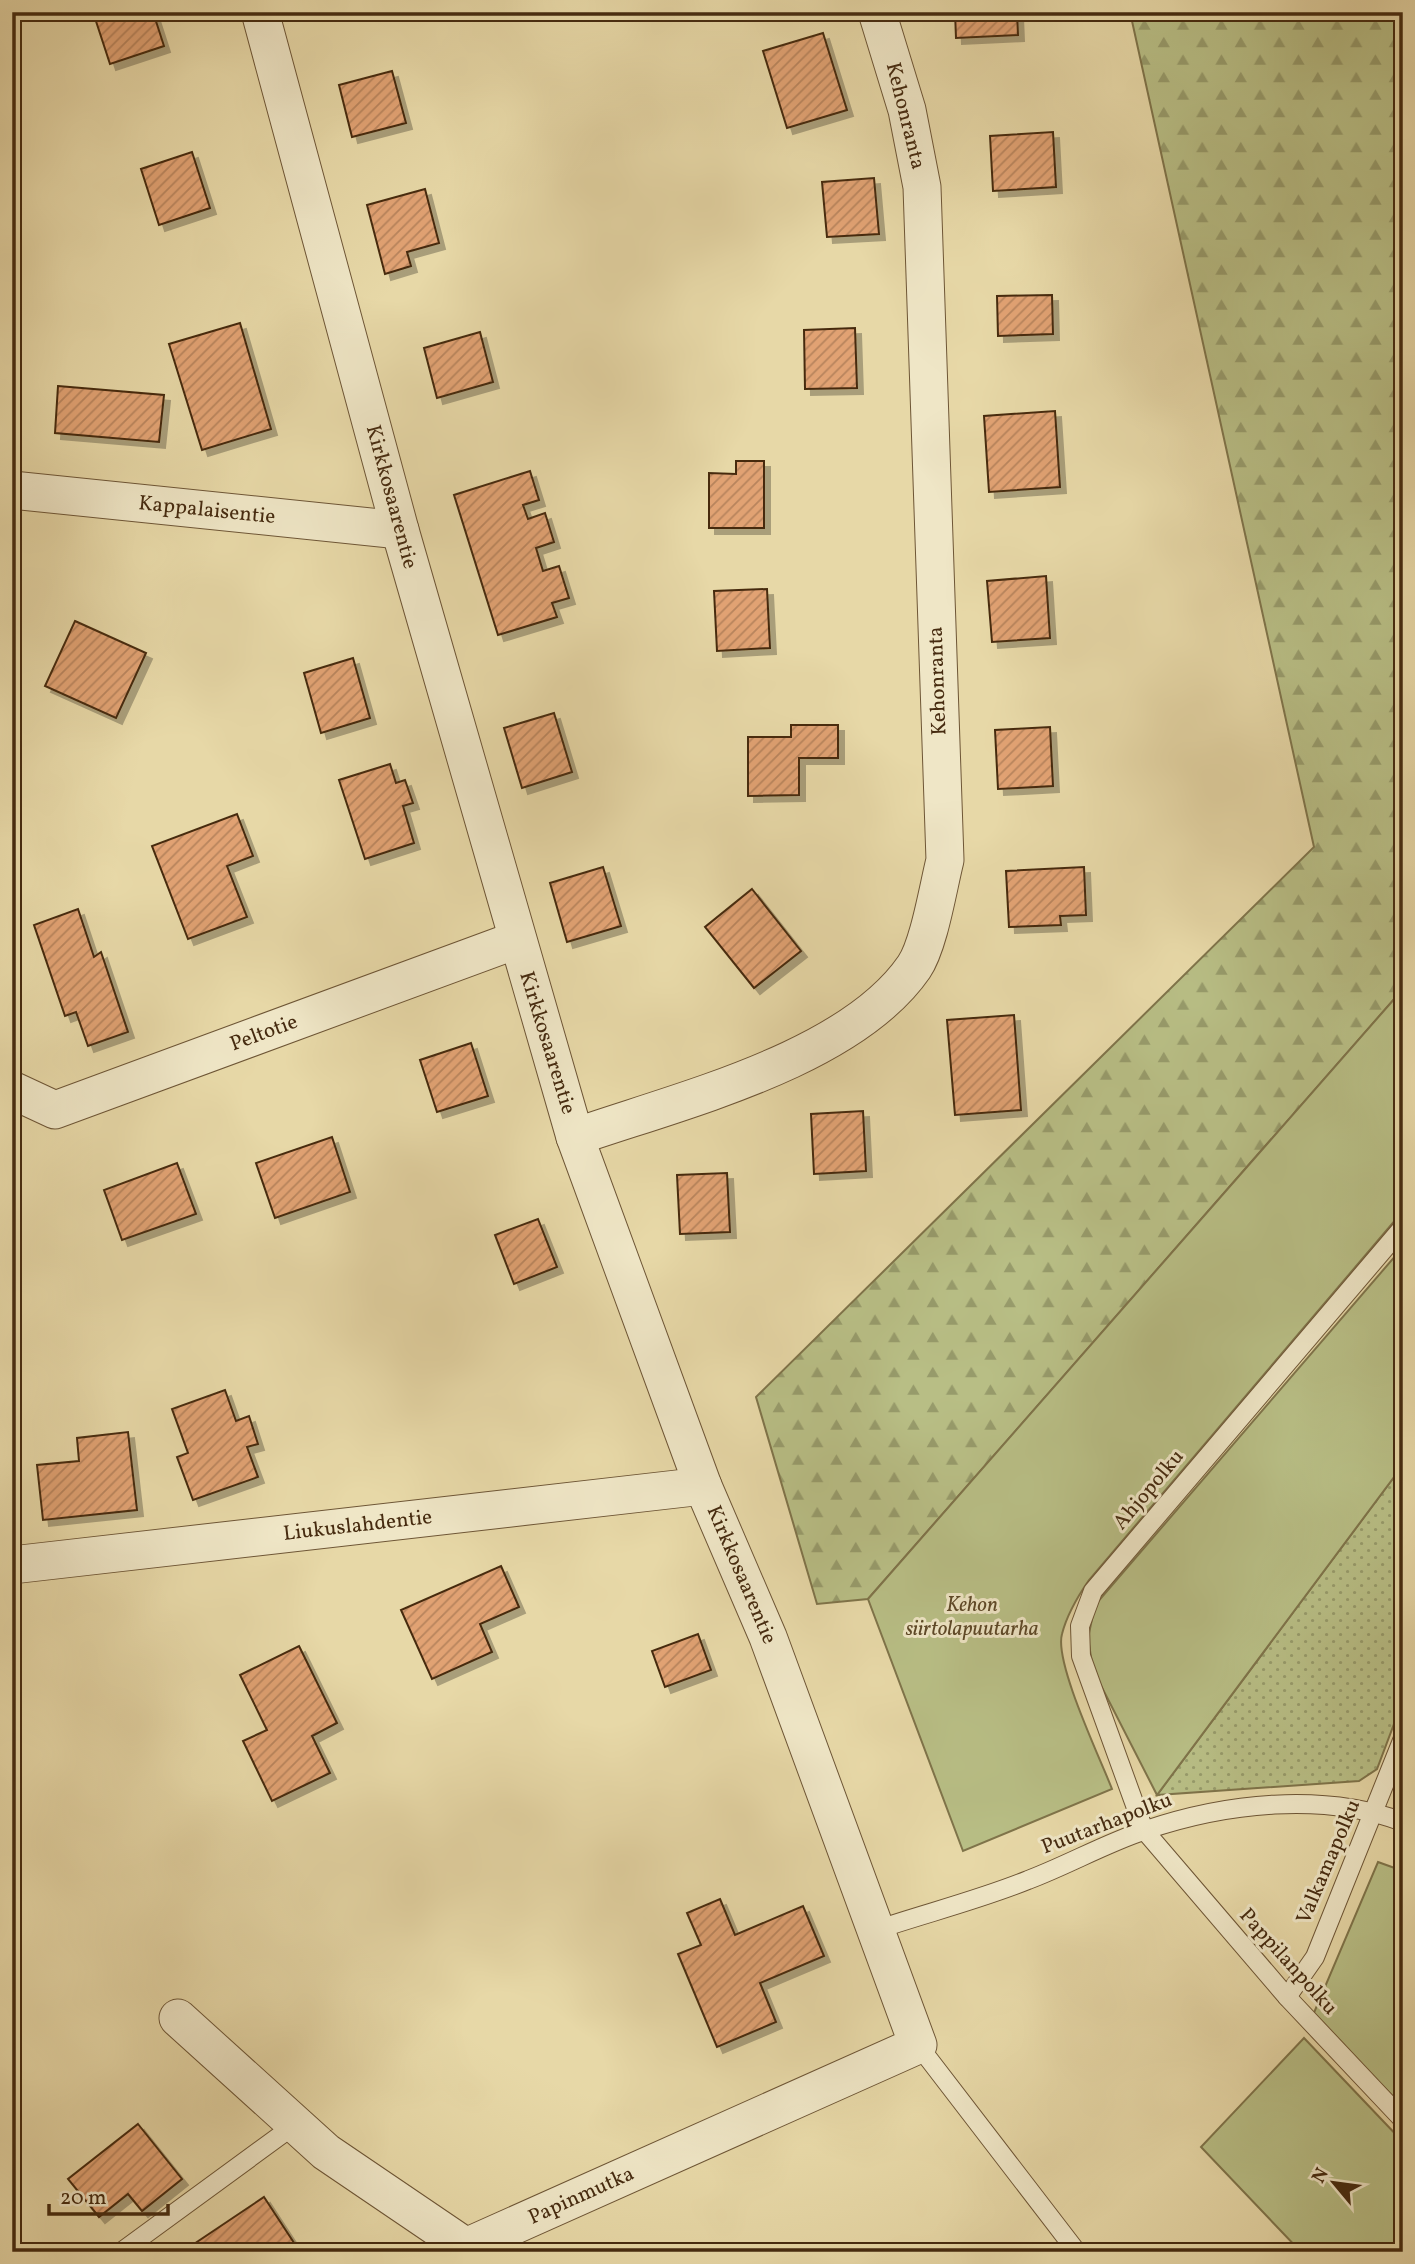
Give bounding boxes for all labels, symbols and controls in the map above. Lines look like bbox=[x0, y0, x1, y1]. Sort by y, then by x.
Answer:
street label: Kehonranta bbox=[878, 60, 932, 172]
street label: Kirkkosaarentie bbox=[358, 422, 424, 572]
street label: Kappalaisentie bbox=[137, 489, 277, 532]
street label: Kehonranta bbox=[922, 626, 954, 736]
street label: Kirkkosaarentie bbox=[512, 968, 583, 1118]
street label: Peltotie bbox=[226, 1007, 302, 1059]
street label: Ahjopolku bbox=[1107, 1444, 1191, 1536]
street label: Kirkkosaarentie bbox=[699, 1501, 783, 1649]
street label: Liukuslahdentie bbox=[282, 1503, 434, 1548]
park label: Kehon siirtolapuutarha bbox=[905, 1591, 1039, 1644]
street label: Puutarhapolku bbox=[1037, 1786, 1177, 1862]
street label: Valkamapolku bbox=[1290, 1795, 1368, 1929]
street label: Pappilanpolku bbox=[1232, 1902, 1344, 2022]
north arrow bbox=[1300, 2148, 1370, 2218]
street label: Papinmutka bbox=[524, 2159, 639, 2232]
text: N bbox=[1306, 2163, 1336, 2188]
scale bar bbox=[49, 2173, 168, 2217]
text: 20 m bbox=[60, 2184, 106, 2213]

